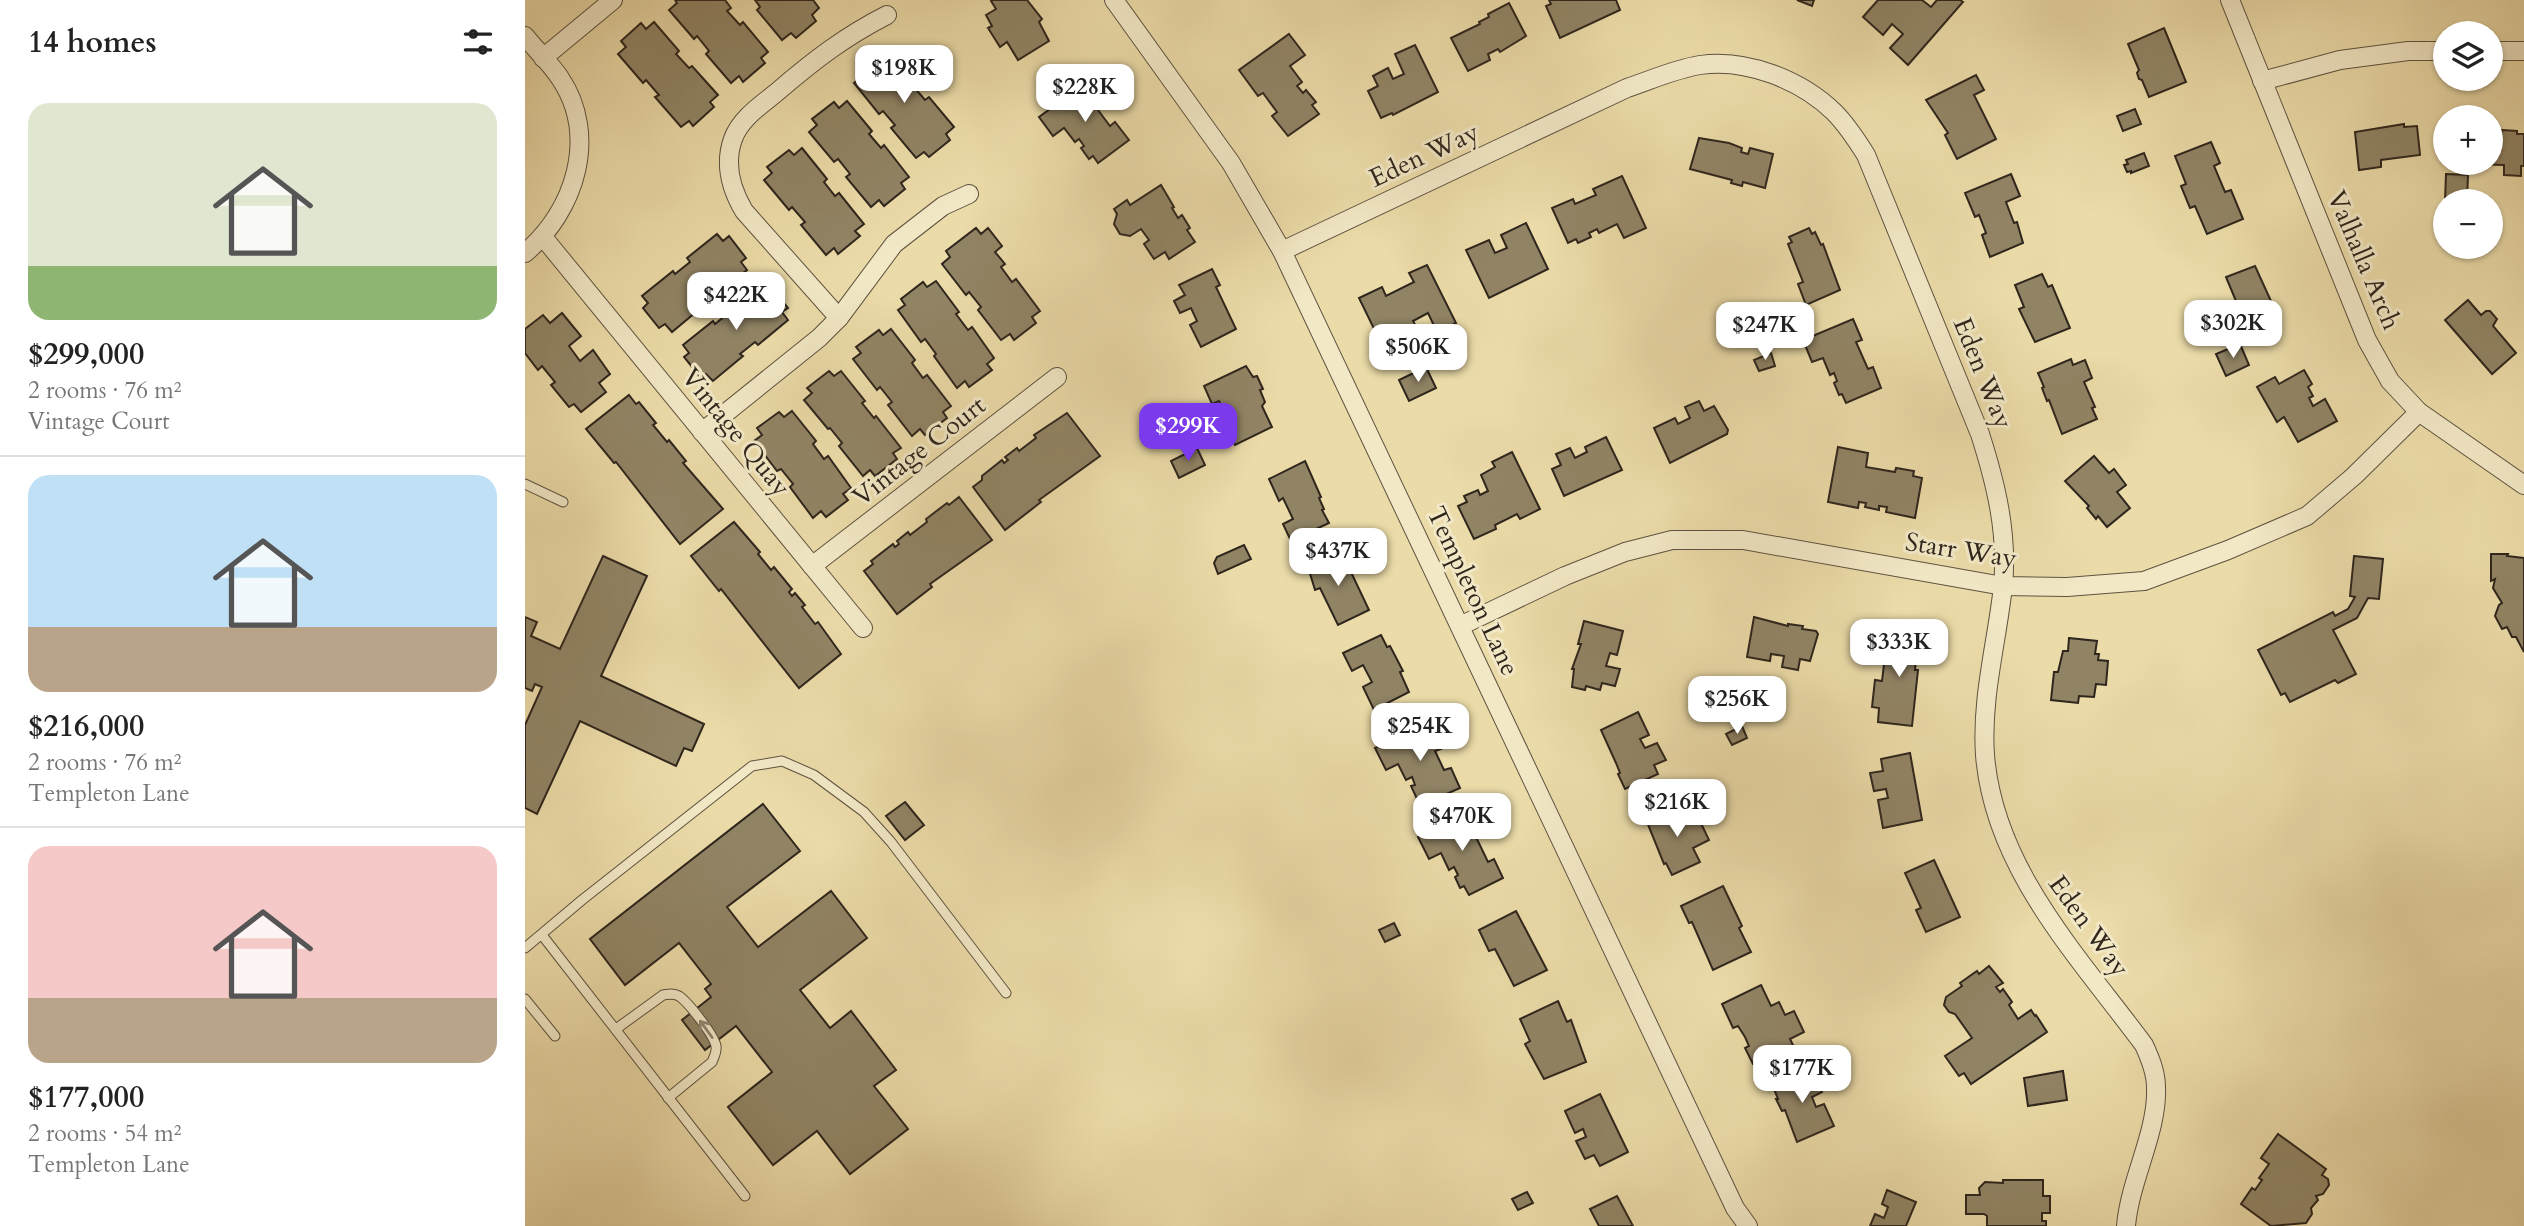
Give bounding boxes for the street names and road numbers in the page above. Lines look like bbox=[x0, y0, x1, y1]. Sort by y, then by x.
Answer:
street label: Eden Way bbox=[1364, 114, 1485, 196]
street label: Valhalla Arch bbox=[2319, 185, 2409, 335]
street label: Eden Way bbox=[1945, 312, 2021, 434]
street label: Vintage Quay bbox=[673, 360, 799, 504]
street label: Vintage Court bbox=[845, 388, 993, 514]
street label: Templeton Lane bbox=[1419, 501, 1527, 681]
street label: Starr Way bbox=[1903, 524, 2019, 576]
street label: Eden Way bbox=[2040, 868, 2138, 984]

